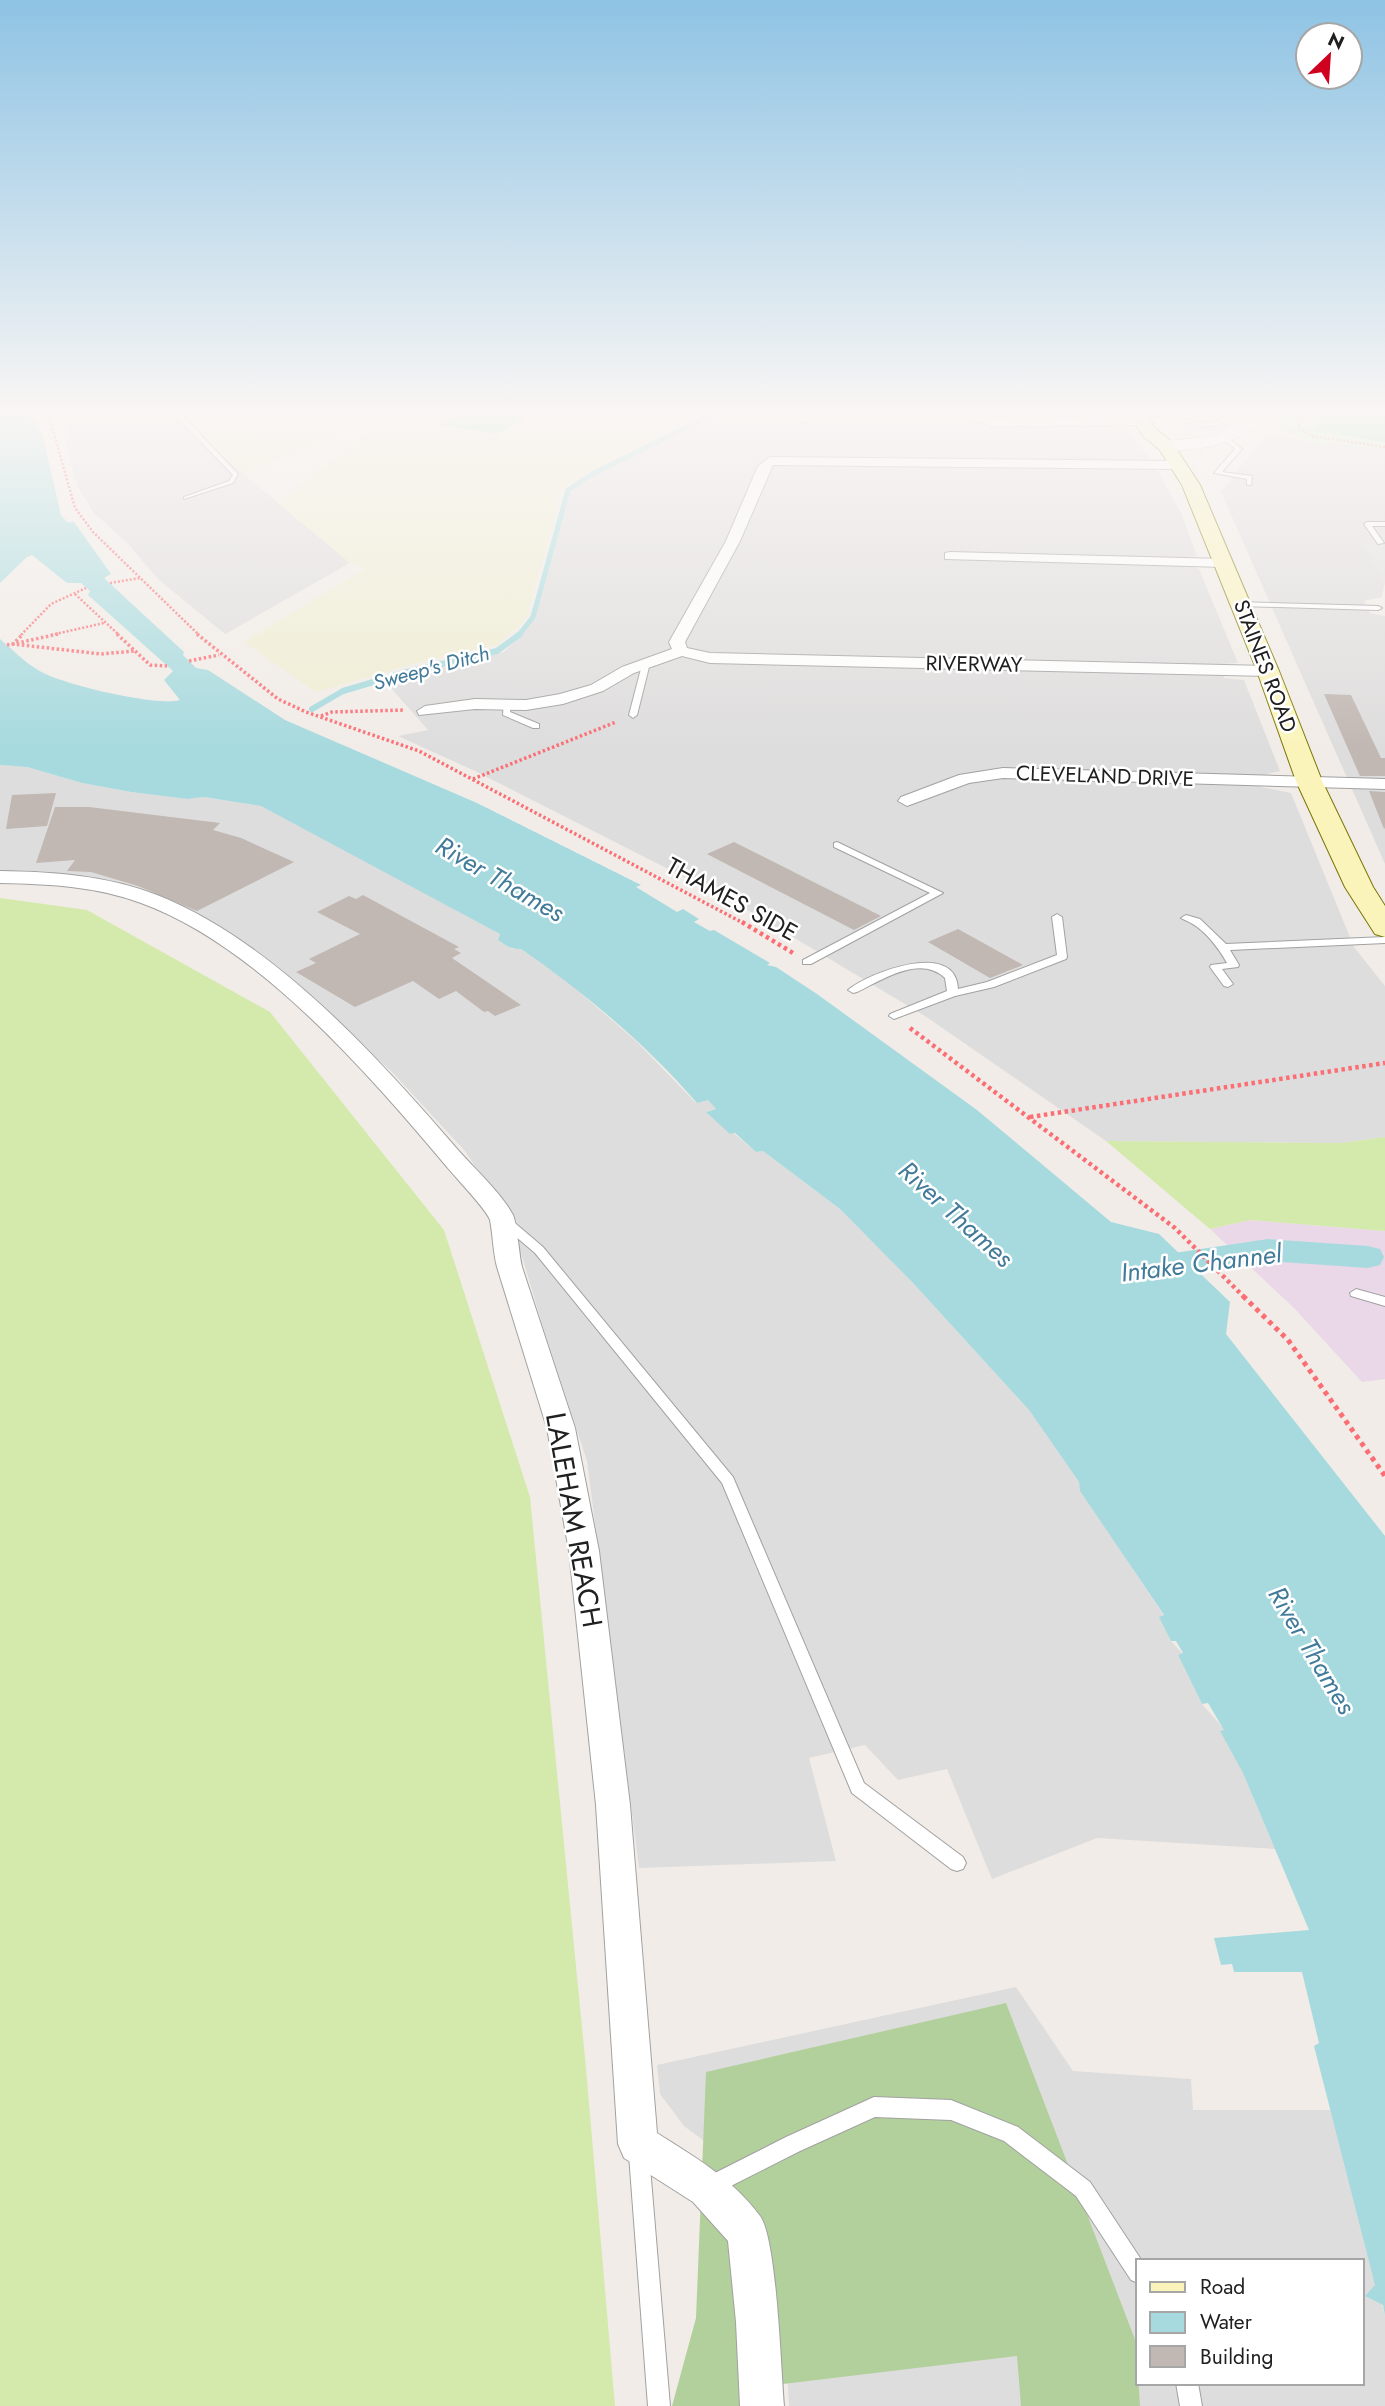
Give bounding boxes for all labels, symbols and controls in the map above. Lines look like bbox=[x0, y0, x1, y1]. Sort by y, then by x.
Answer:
north arrow bbox=[1294, 21, 1364, 91]
text: N bbox=[1323, 26, 1349, 56]
street label: STAINES ROAD bbox=[1226, 595, 1304, 737]
water label: Sweep's Ditch bbox=[369, 638, 493, 698]
street label: RIVERWAY bbox=[925, 648, 1023, 680]
street label: CLEVELAND DRIVE bbox=[1015, 758, 1195, 794]
water label: River Thames bbox=[429, 827, 572, 932]
street label: THAMES SIDE bbox=[660, 848, 804, 950]
water label: River Thames bbox=[890, 1152, 1022, 1277]
water label: Intake Channel bbox=[1118, 1234, 1285, 1292]
street label: LALEHAM REACH bbox=[535, 1409, 613, 1631]
water label: River Thames bbox=[1259, 1579, 1366, 1722]
legend bbox=[1136, 2259, 1364, 2385]
text: Road bbox=[1200, 2272, 1245, 2302]
text: Water bbox=[1200, 2307, 1253, 2337]
text: Building bbox=[1200, 2342, 1273, 2372]

